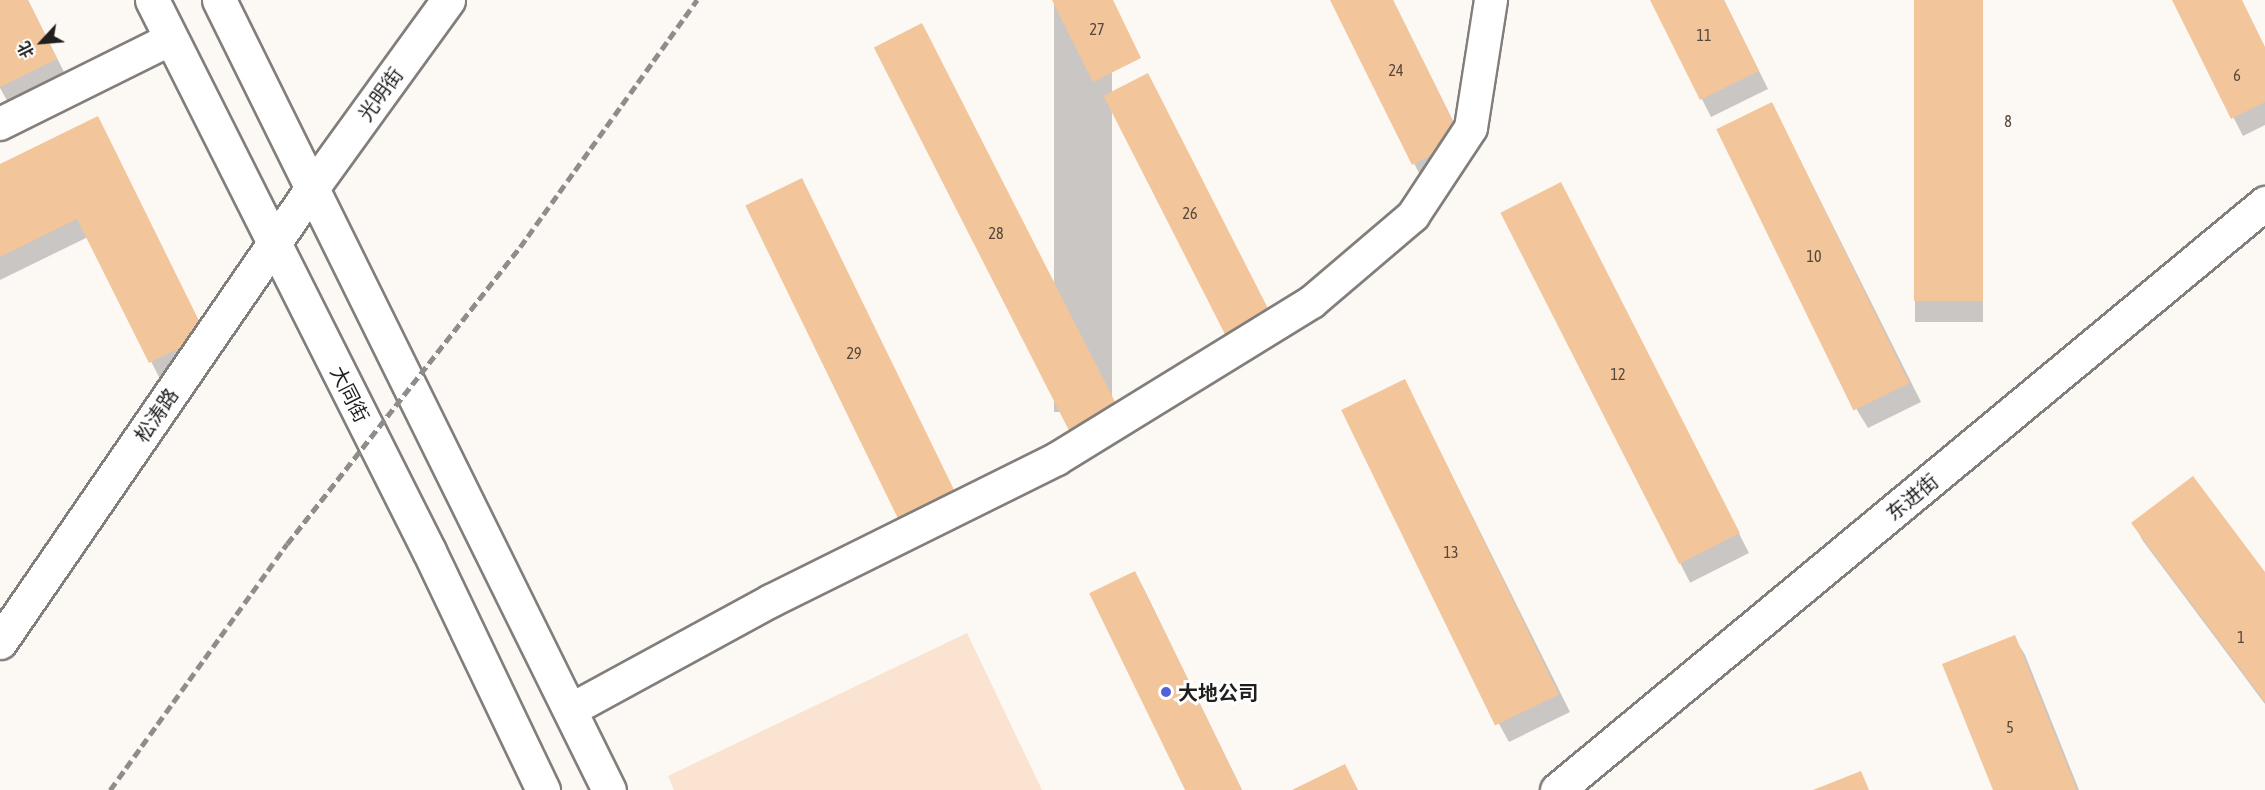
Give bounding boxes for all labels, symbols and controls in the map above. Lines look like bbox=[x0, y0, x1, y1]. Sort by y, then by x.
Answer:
north arrow bbox=[12, 12, 72, 72]
house number: 27 bbox=[1089, 19, 1105, 39]
house number: 11 bbox=[1696, 25, 1712, 45]
text: 北 bbox=[14, 39, 37, 61]
house number: 24 bbox=[1388, 60, 1404, 80]
street label: 光明街 bbox=[353, 63, 407, 125]
house number: 6 bbox=[2233, 65, 2241, 85]
house number: 8 bbox=[2004, 111, 2012, 131]
house number: 26 bbox=[1182, 203, 1198, 223]
house number: 28 bbox=[988, 223, 1004, 243]
house number: 10 bbox=[1806, 246, 1822, 266]
house number: 29 bbox=[846, 343, 862, 363]
street label: 大同街 bbox=[326, 362, 374, 426]
house number: 12 bbox=[1610, 364, 1626, 384]
street label: 松涛路 bbox=[129, 384, 183, 446]
street label: 东进街 bbox=[1881, 469, 1943, 525]
house number: 13 bbox=[1443, 542, 1459, 562]
house number: 1 bbox=[2237, 627, 2245, 647]
place label: 大地公司 bbox=[1178, 680, 1258, 704]
marker: 大地公司 bbox=[1159, 685, 1173, 699]
house number: 5 bbox=[2006, 717, 2014, 737]

